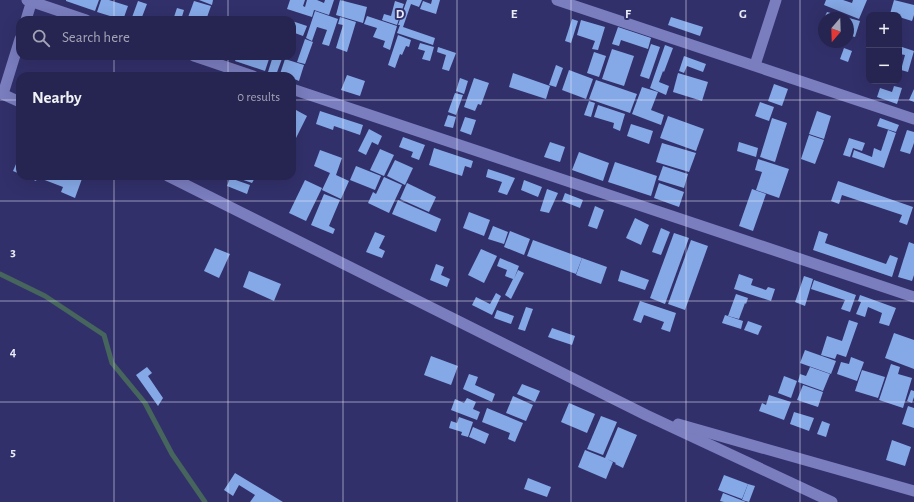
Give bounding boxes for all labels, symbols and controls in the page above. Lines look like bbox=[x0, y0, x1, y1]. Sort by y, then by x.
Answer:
text: D bbox=[396, 8, 405, 21]
text: E bbox=[511, 8, 518, 21]
text: F bbox=[625, 8, 632, 21]
text: G bbox=[739, 8, 747, 21]
north arrow bbox=[818, 12, 854, 48]
map controls bbox=[866, 12, 902, 84]
button: + bbox=[866, 12, 902, 48]
search box bbox=[16, 16, 296, 60]
icon: search bbox=[30, 27, 52, 49]
text: Search here bbox=[62, 30, 130, 45]
button: − bbox=[866, 48, 902, 84]
text: Nearby bbox=[32, 89, 82, 106]
text: 0 results bbox=[237, 91, 280, 104]
text: 3 bbox=[10, 246, 16, 259]
text: 4 bbox=[10, 346, 17, 359]
text: 5 bbox=[10, 446, 16, 459]

